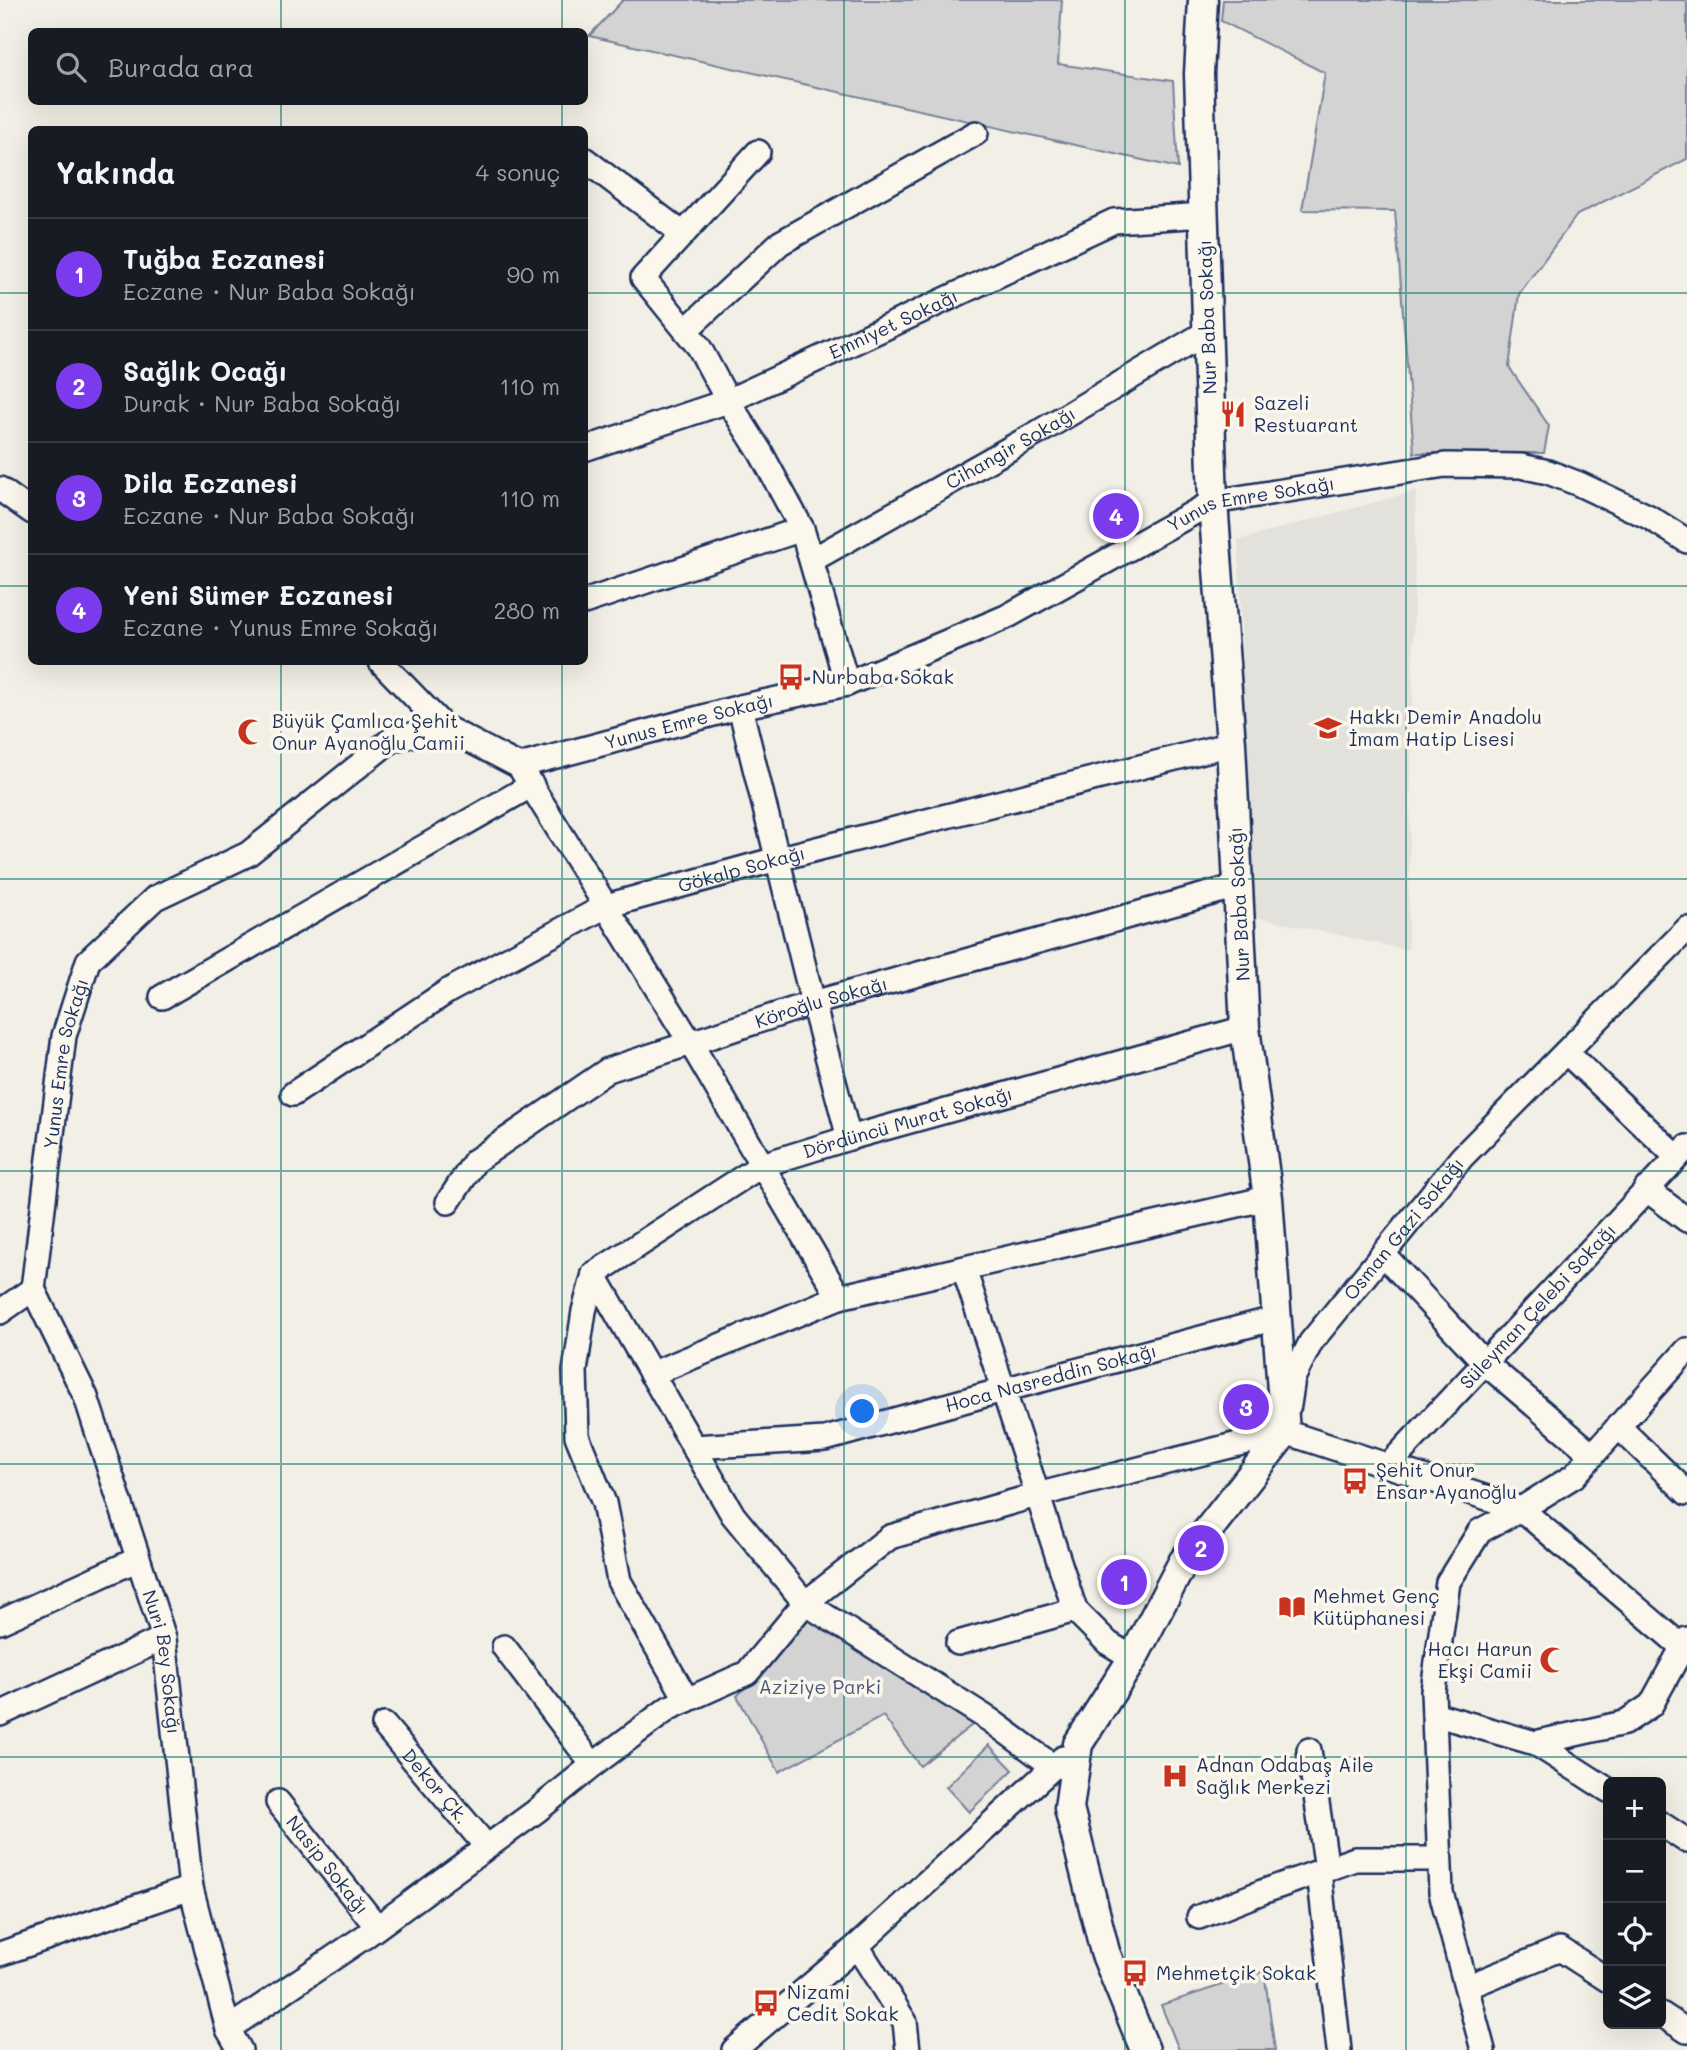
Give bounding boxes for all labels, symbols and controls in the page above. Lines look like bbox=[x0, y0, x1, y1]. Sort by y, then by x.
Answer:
search box bbox=[28, 28, 588, 105]
icon: search bbox=[52, 48, 90, 86]
text: Burada ara bbox=[108, 50, 254, 84]
text: Yakında bbox=[56, 152, 175, 192]
text: 4 sonuç bbox=[475, 157, 560, 187]
street label: Nur Baba Sokağı bbox=[1191, 239, 1222, 395]
text: Tuğba Eczanesi bbox=[123, 242, 326, 276]
text: 1 bbox=[74, 259, 84, 289]
text: 90 m bbox=[507, 259, 560, 289]
text: Eczane · Nur Baba Sokağı bbox=[123, 276, 416, 306]
street label: Emniyet Sokağı bbox=[824, 283, 961, 364]
text: Sağlık Ocağı bbox=[123, 354, 287, 388]
text: 2 bbox=[73, 371, 85, 401]
text: 110 m bbox=[500, 371, 560, 401]
text: Durak · Nur Baba Sokağı bbox=[123, 388, 401, 418]
place label: Sazeli Restuarant bbox=[1254, 390, 1358, 437]
restaurant icon: Sazeli Restuarant bbox=[1218, 399, 1248, 429]
street label: Cihangir Sokağı bbox=[941, 400, 1080, 494]
text: Dila Eczanesi bbox=[123, 466, 298, 500]
street label: Yunus Emre Sokağı bbox=[1162, 470, 1336, 537]
text: 3 bbox=[72, 483, 86, 513]
text: 110 m bbox=[500, 483, 560, 513]
pin: 4 bbox=[1093, 490, 1139, 542]
text: Eczane · Nur Baba Sokağı bbox=[123, 500, 416, 530]
text: Yeni Sümer Eczanesi bbox=[123, 578, 394, 612]
text: 4 bbox=[72, 595, 86, 625]
text: 280 m bbox=[493, 595, 560, 625]
text: Eczane · Yunus Emre Sokağı bbox=[123, 612, 438, 642]
bus stop icon: Nurbaba Sokak bbox=[776, 662, 806, 692]
place label: Nurbaba Sokak bbox=[812, 664, 954, 689]
street label: Yunus Emre Sokağı bbox=[601, 687, 775, 755]
place label: Hakkı Demir Anadolu İmam Hatip Lisesi bbox=[1349, 704, 1542, 751]
place label: Büyük Çamlıca Şehit Onur Ayanoğlu Camii bbox=[272, 708, 465, 755]
school or university icon: Hakkı Demir Anadolu İmam Hatip Lisesi bbox=[1313, 713, 1343, 743]
mosque icon: Büyük Çamlıca Şehit Onur Ayanoğlu Camii bbox=[236, 717, 266, 747]
street label: Nur Baba Sokağı bbox=[1222, 826, 1255, 982]
street label: Gökalp Sokağı bbox=[675, 839, 808, 898]
street label: Köroğlu Sokağı bbox=[752, 970, 890, 1033]
street label: Yunus Emre Sokağı bbox=[37, 975, 94, 1150]
street label: Dördüncü Murat Sokağı bbox=[799, 1080, 1015, 1164]
street label: Osman Gazi Sokağı bbox=[1337, 1152, 1469, 1305]
street label: Süleyman Çelebi Sokağı bbox=[1454, 1218, 1621, 1394]
street label: Hoca Nasreddin Sokağı bbox=[942, 1337, 1159, 1417]
pin: 3 bbox=[1223, 1381, 1269, 1433]
your location bbox=[845, 1394, 879, 1428]
place label: Şehit Onur Ensar Ayanoğlu bbox=[1376, 1457, 1517, 1504]
bus stop icon: Şehit Onur Ensar Ayanoğlu bbox=[1340, 1466, 1370, 1496]
pin: 2 bbox=[1178, 1522, 1224, 1574]
pin: 1 bbox=[1101, 1556, 1147, 1608]
place label: Mehmet Genç Kütüphanesi bbox=[1313, 1583, 1440, 1630]
street label: Nuri Bey Sokağı bbox=[137, 1587, 187, 1735]
library icon: Mehmet Genç Kütüphanesi bbox=[1277, 1592, 1307, 1622]
place label: Hacı Harun Ekşi Camii bbox=[1428, 1636, 1532, 1683]
mosque icon: Hacı Harun Ekşi Camii bbox=[1538, 1645, 1568, 1675]
park label: Aziziye Parki bbox=[759, 1674, 881, 1699]
street label: Dekor Çk. bbox=[397, 1743, 475, 1829]
place label: Adnan Odabaş Aile Sağlık Merkezi bbox=[1196, 1752, 1374, 1799]
hospital icon: Adnan Odabaş Aile Sağlık Merkezi bbox=[1160, 1761, 1190, 1791]
map controls bbox=[1603, 1777, 1666, 2029]
button: + bbox=[1603, 1777, 1666, 1840]
street label: Nasip Sokağı bbox=[281, 1810, 375, 1919]
button: − bbox=[1603, 1840, 1666, 1903]
button: locate bbox=[1603, 1903, 1666, 1966]
bus stop icon: Mehmetçik Sokak bbox=[1120, 1958, 1150, 1988]
place label: Mehmetçik Sokak bbox=[1156, 1960, 1316, 1985]
button: layers bbox=[1603, 1966, 1666, 2029]
place label: Nizami Cedit Sokak bbox=[787, 1979, 899, 2026]
bus stop icon: Nizami Cedit Sokak bbox=[751, 1988, 781, 2018]

